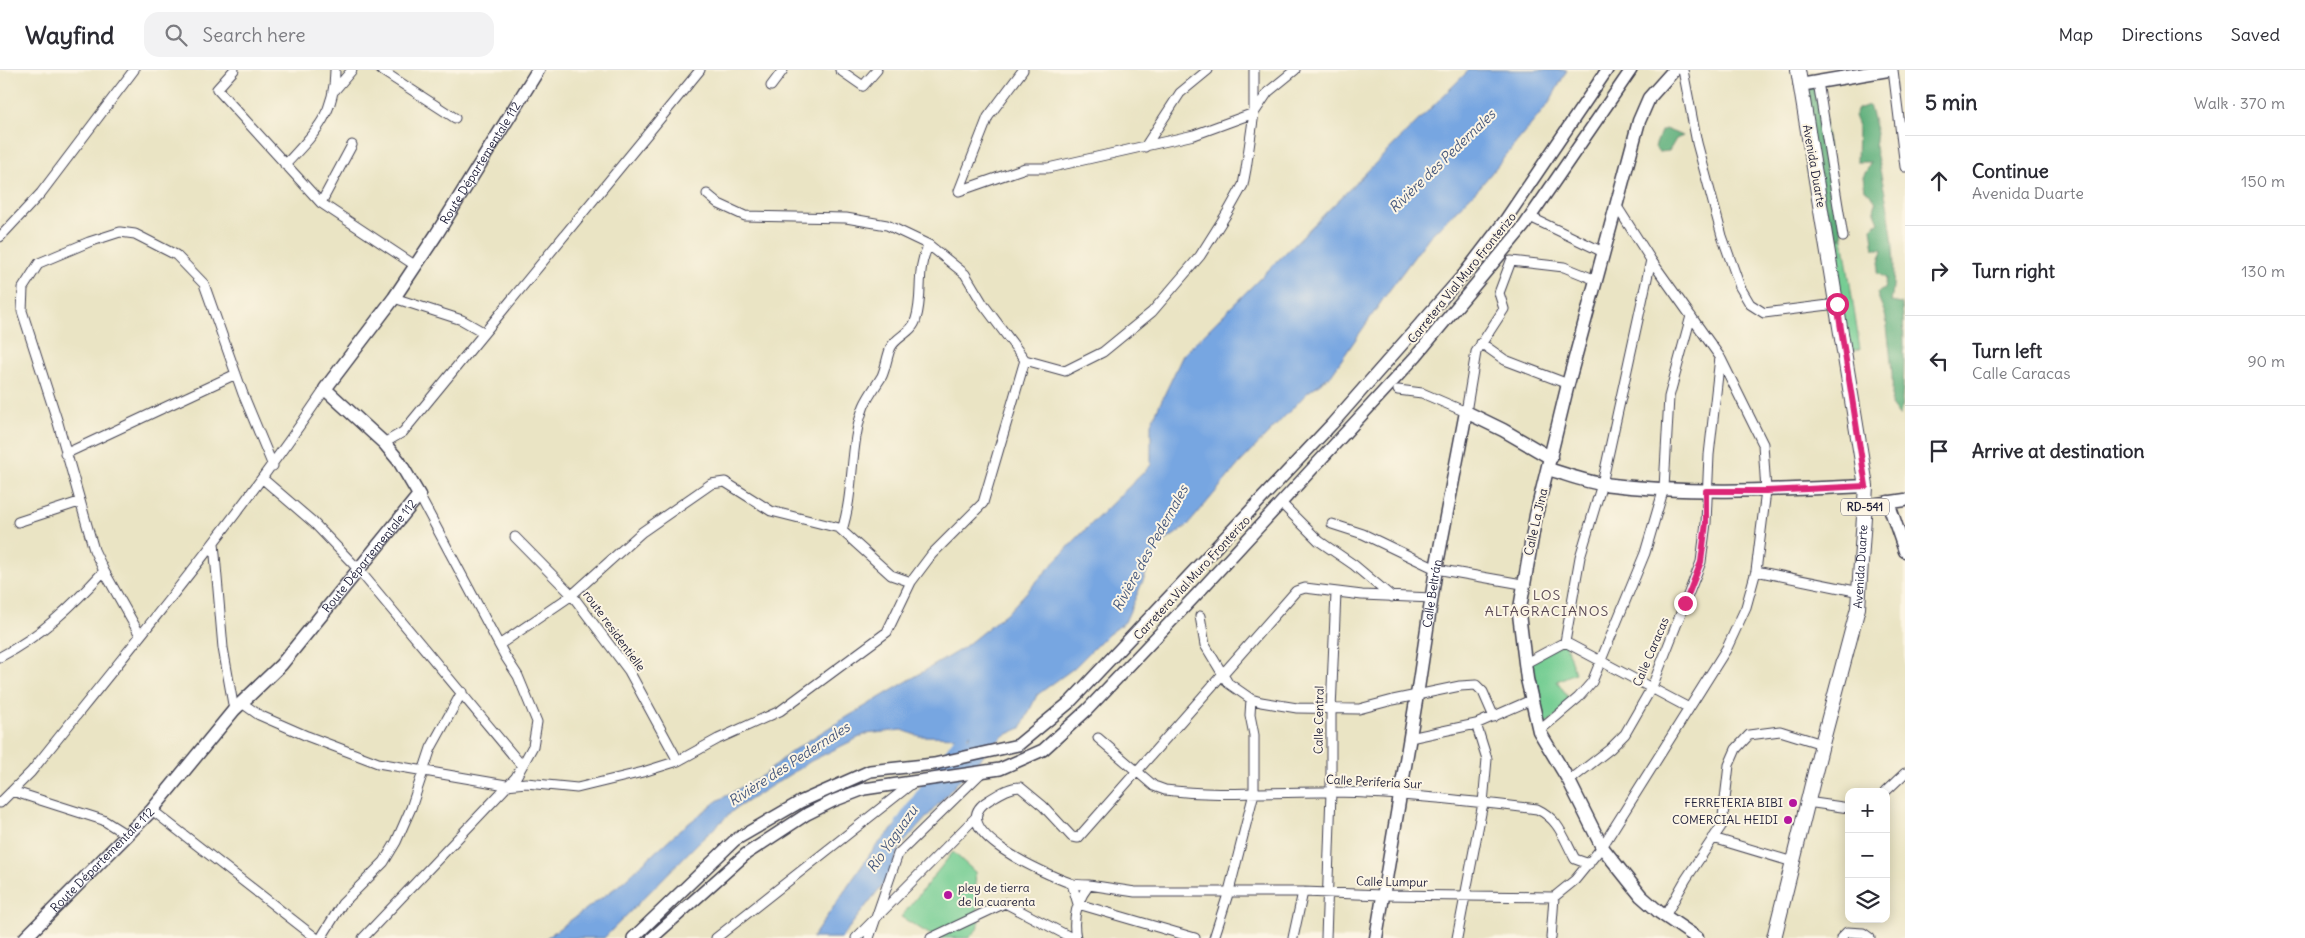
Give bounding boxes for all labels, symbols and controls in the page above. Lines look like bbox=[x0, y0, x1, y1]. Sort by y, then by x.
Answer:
search box bbox=[144, 12, 494, 57]
text: Wayfind bbox=[25, 20, 114, 50]
icon: search bbox=[162, 21, 190, 49]
text: Search here bbox=[202, 23, 306, 47]
text: Map bbox=[2058, 23, 2093, 46]
text: Directions bbox=[2121, 23, 2203, 46]
text: Saved bbox=[2231, 23, 2280, 46]
text: 5 min bbox=[1925, 89, 1977, 116]
text: Walk · 370 m bbox=[2194, 93, 2285, 113]
street label: Route Départementale 112 bbox=[436, 98, 524, 227]
water label: Rivière des Pedernales bbox=[1385, 104, 1500, 216]
street label: Avenida Duarte bbox=[1800, 123, 1829, 209]
text: Continue bbox=[1972, 159, 2049, 183]
icon: ahead bbox=[1925, 167, 1953, 195]
text: 150 m bbox=[2241, 171, 2285, 191]
text: Avenida Duarte bbox=[1972, 183, 2084, 203]
street label: Carretera Vial Muro Fronterizo bbox=[1404, 209, 1519, 346]
icon: right bbox=[1925, 257, 1953, 285]
text: Turn right bbox=[1972, 259, 2055, 283]
text: 130 m bbox=[2241, 261, 2285, 281]
route start bbox=[1826, 293, 1849, 316]
text: Turn left bbox=[1972, 339, 2042, 363]
icon: left bbox=[1925, 347, 1953, 375]
text: 90 m bbox=[2247, 351, 2285, 371]
text: Calle Caracas bbox=[1972, 363, 2071, 383]
icon: arrive bbox=[1925, 437, 1953, 465]
text: Arrive at destination bbox=[1972, 439, 2145, 463]
water label: Rivière des Pedernales bbox=[1108, 481, 1193, 614]
street label: Calle La Jina bbox=[1521, 487, 1551, 557]
street label: Route Départementale 112 bbox=[319, 496, 420, 615]
road number: RD-541 bbox=[1841, 498, 1889, 516]
street label: Carretera Vial Muro Fronterizo bbox=[1130, 512, 1253, 643]
street label: Avenida Duarte bbox=[1850, 524, 1870, 609]
street label: Calle Beltrán bbox=[1419, 558, 1445, 629]
district label: LOS ALTAGRACIANOS bbox=[1485, 586, 1609, 620]
street label: route residentielle bbox=[580, 587, 649, 674]
route end bbox=[1674, 592, 1697, 615]
street label: Calle Caracas bbox=[1629, 615, 1672, 689]
street label: Calle Central bbox=[1310, 686, 1327, 754]
water label: Rivière des Pedernales bbox=[725, 717, 854, 810]
street label: Calle Periferia Sur bbox=[1326, 771, 1423, 792]
map controls bbox=[1845, 788, 1890, 923]
button: + bbox=[1845, 788, 1890, 833]
place label: FERRETERIA BIBI bbox=[1684, 795, 1783, 810]
marker: FERRETERIA BIBI bbox=[1787, 797, 1799, 809]
water label: Río Yaguazu bbox=[863, 802, 922, 876]
street label: Route Départementale 112 bbox=[47, 804, 158, 915]
place label: COMERCIAL HEIDI bbox=[1672, 812, 1778, 827]
marker: COMERCIAL HEIDI bbox=[1782, 814, 1794, 826]
button: − bbox=[1845, 833, 1890, 878]
street label: Calle Lumpur bbox=[1356, 873, 1428, 890]
button: layers bbox=[1845, 878, 1890, 923]
place label: pley de tierra de la cuarenta bbox=[958, 880, 1036, 909]
marker: pley de tierra de la cuarenta bbox=[942, 889, 954, 901]

